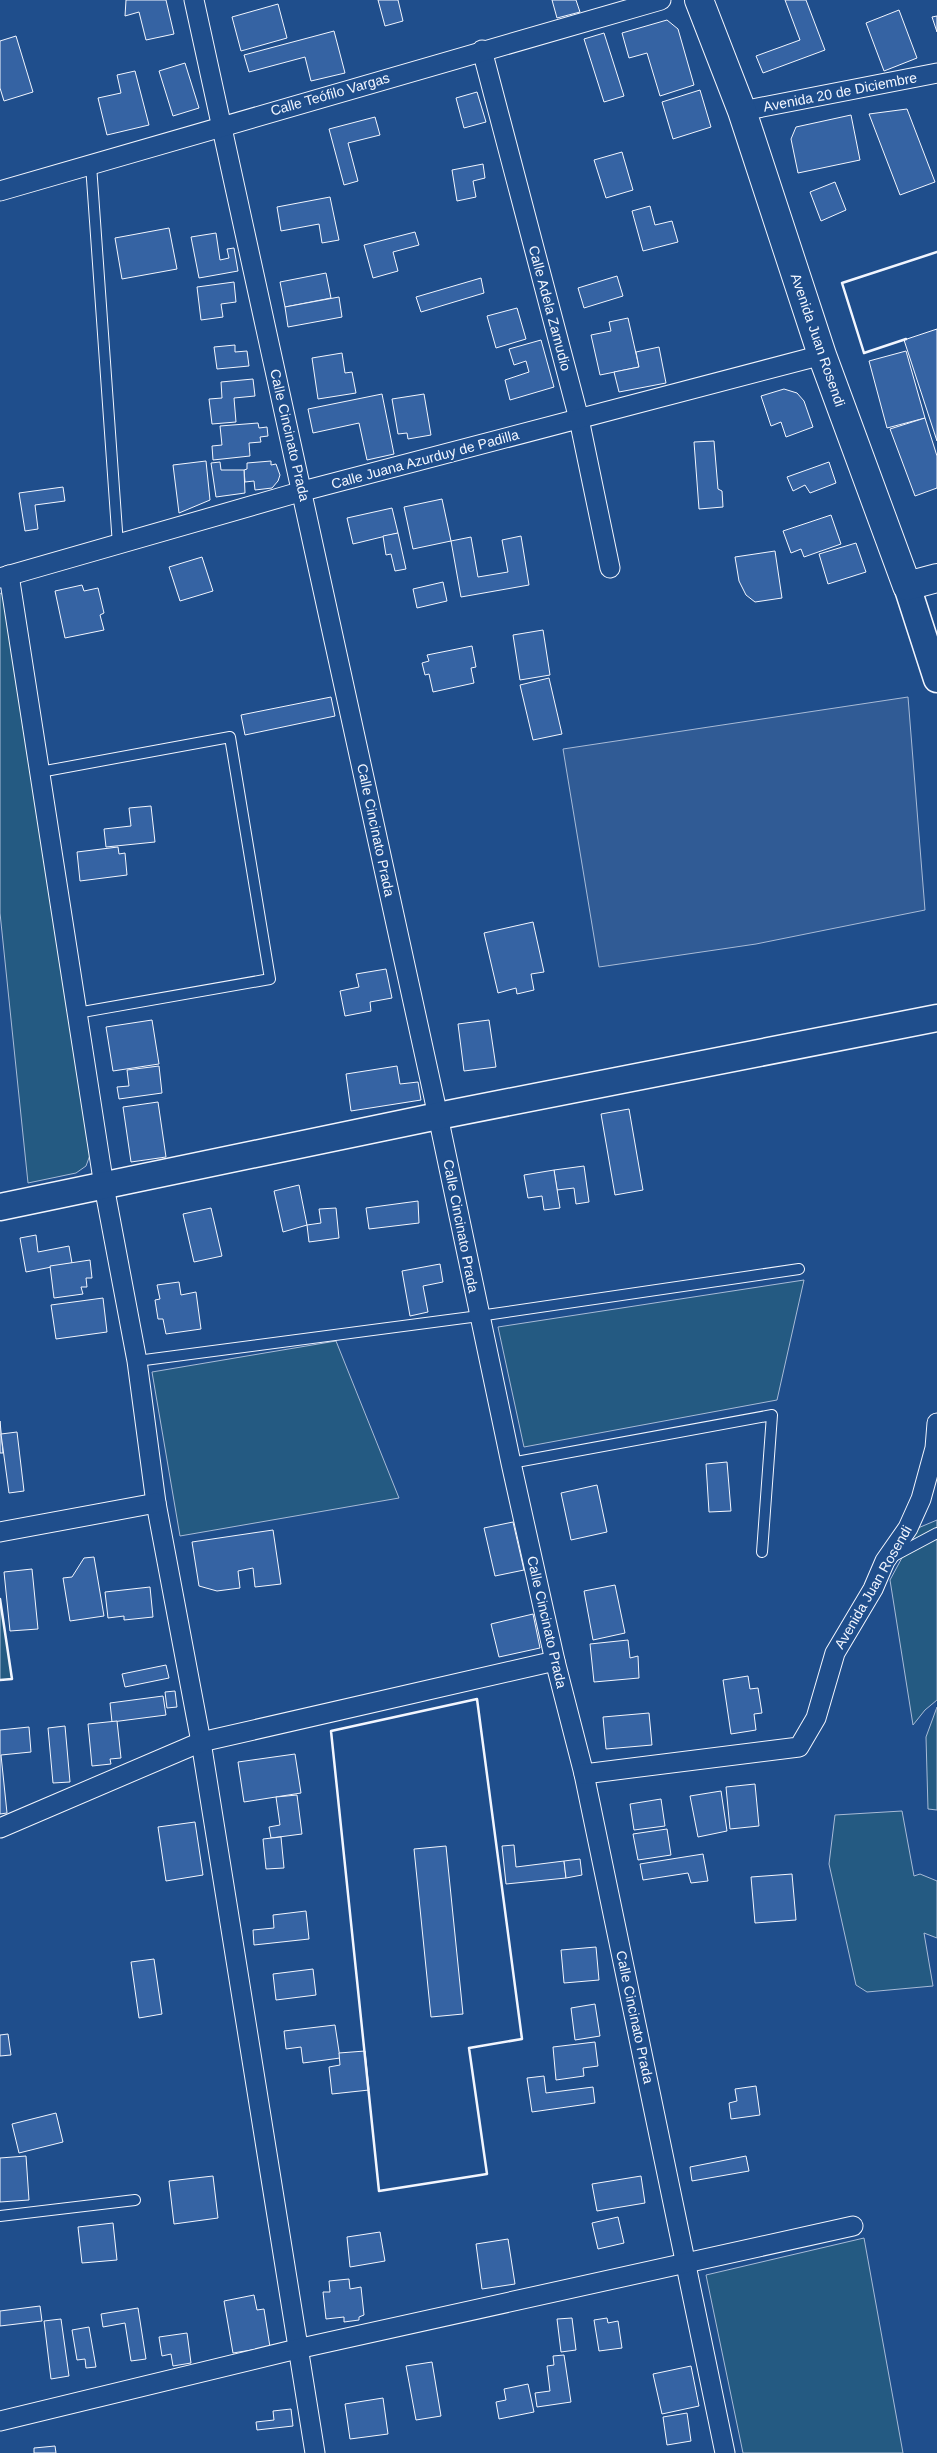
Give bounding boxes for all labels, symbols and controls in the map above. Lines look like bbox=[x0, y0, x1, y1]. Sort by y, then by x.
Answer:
street label: Calle Teófilo Vargas bbox=[269, 69, 391, 119]
street label: Avenida 20 de Diciembre bbox=[762, 69, 918, 115]
street label: Calle Adela Zamudio bbox=[526, 244, 575, 373]
street label: Avenida Juan Rosendi bbox=[788, 271, 848, 409]
street label: Calle Cincinato Prada bbox=[267, 367, 313, 503]
street label: Calle Juana Azurduy de Padilla bbox=[329, 426, 521, 492]
street label: Calle Cincinato Prada bbox=[354, 762, 398, 898]
street label: Calle Cincinato Prada bbox=[440, 1158, 482, 1294]
street label: Avenida Juan Rosendi bbox=[831, 1522, 915, 1652]
street label: Calle Cincinato Prada bbox=[524, 1554, 570, 1690]
street label: Calle Cincinato Prada bbox=[613, 1949, 657, 2085]

